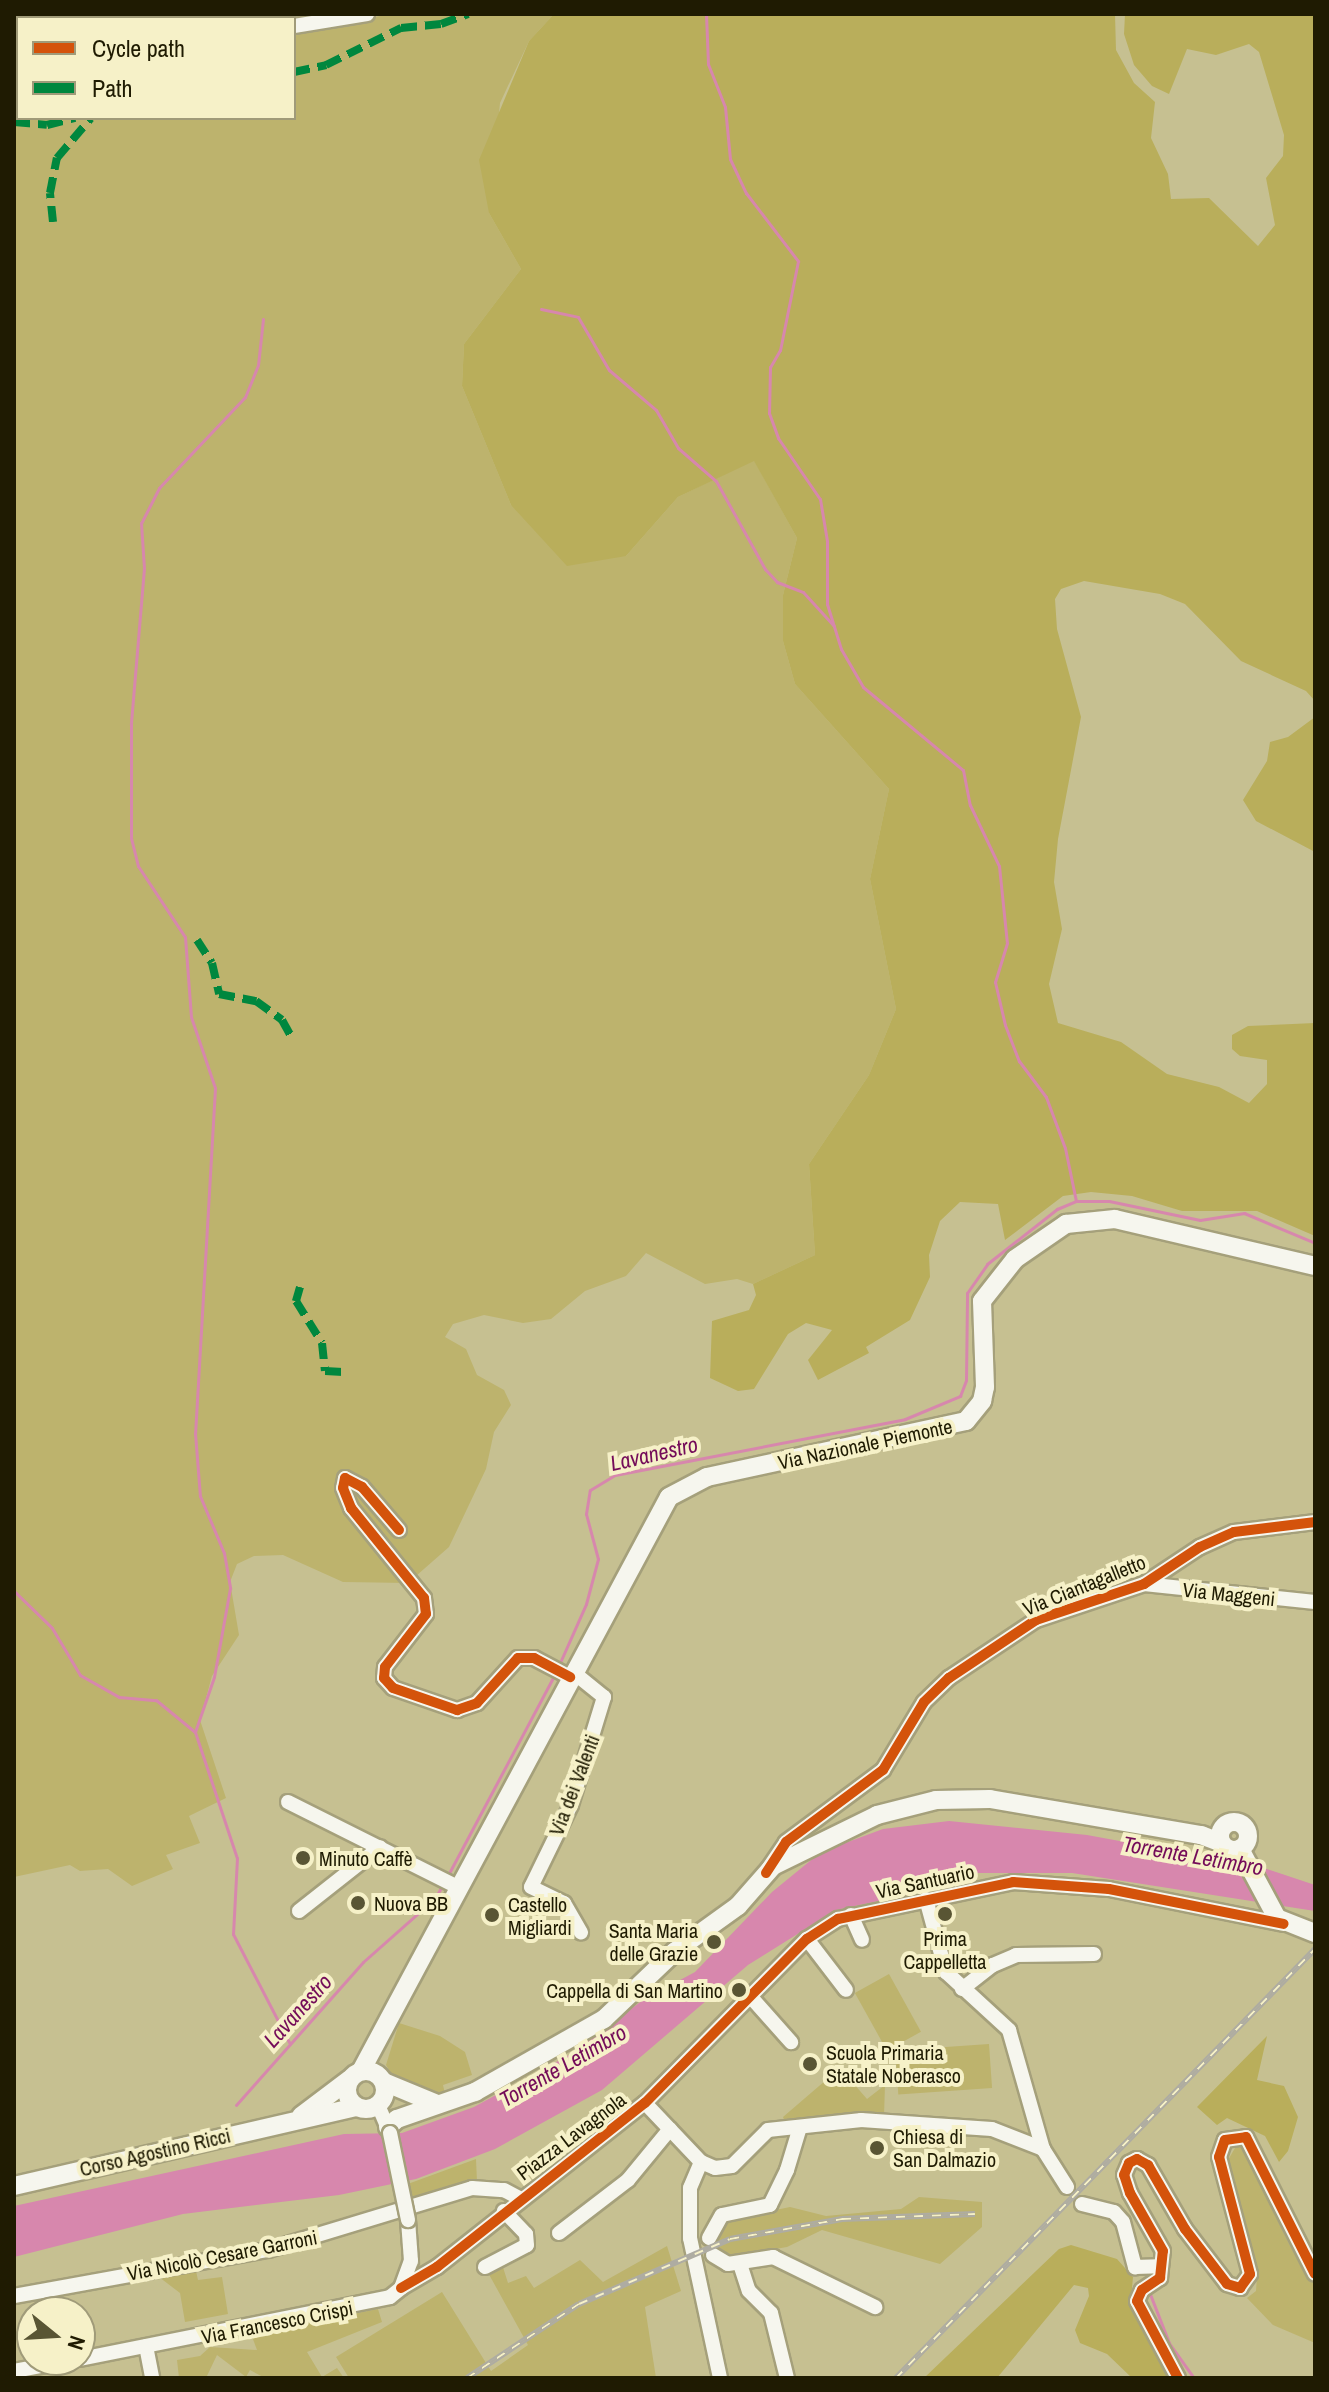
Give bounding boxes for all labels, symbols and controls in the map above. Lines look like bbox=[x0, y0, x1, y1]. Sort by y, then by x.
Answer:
legend bbox=[16, 16, 296, 120]
text: Cycle path bbox=[92, 32, 185, 64]
text: Path bbox=[92, 72, 133, 104]
street label: Via Nazionale Piemonte bbox=[776, 1414, 954, 1474]
water label: Lavanestro bbox=[608, 1431, 700, 1477]
street label: Via Ciantagalletto bbox=[1019, 1550, 1149, 1620]
street label: Via Maggeni bbox=[1182, 1577, 1276, 1611]
street label: Via dei Valenti bbox=[544, 1731, 604, 1839]
water label: Torrente Letimbro bbox=[1121, 1831, 1265, 1881]
place label: Minuto Caffè bbox=[319, 1846, 413, 1870]
marker: Minuto Caffè bbox=[294, 1849, 312, 1867]
street label: Via Santuario bbox=[874, 1859, 976, 1903]
place label: Nuova BB bbox=[374, 1891, 448, 1915]
place label: Castello Migliardi bbox=[508, 1892, 572, 1939]
marker: Nuova BB bbox=[349, 1894, 367, 1912]
marker: Prima Cappelletta bbox=[936, 1905, 954, 1923]
marker: Castello Migliardi bbox=[483, 1906, 501, 1924]
place label: Santa Maria delle Grazie bbox=[609, 1918, 698, 1965]
place label: Prima Cappelletta bbox=[904, 1926, 986, 1973]
marker: Santa Maria delle Grazie bbox=[705, 1933, 723, 1951]
water label: Lavanestro bbox=[258, 1969, 338, 2053]
place label: Cappella di San Martino bbox=[546, 1978, 723, 2002]
marker: Cappella di San Martino bbox=[730, 1981, 748, 1999]
water label: Torrente Letimbro bbox=[495, 2019, 631, 2113]
place label: Scuola Primaria Statale Noberasco bbox=[826, 2040, 961, 2087]
marker: Scuola Primaria Statale Noberasco bbox=[801, 2055, 819, 2073]
street label: Piazza Lavagnola bbox=[512, 2087, 630, 2185]
street label: Corso Agostino Ricci bbox=[77, 2123, 233, 2181]
place label: Chiesa di San Dalmazio bbox=[893, 2124, 996, 2171]
marker: Chiesa di San Dalmazio bbox=[868, 2139, 886, 2157]
street label: Via Nicolò Cesare Garroni bbox=[125, 2225, 319, 2285]
north arrow bbox=[16, 2296, 96, 2376]
street label: Via Francesco Crispi bbox=[199, 2296, 355, 2348]
text: N bbox=[61, 2332, 93, 2354]

